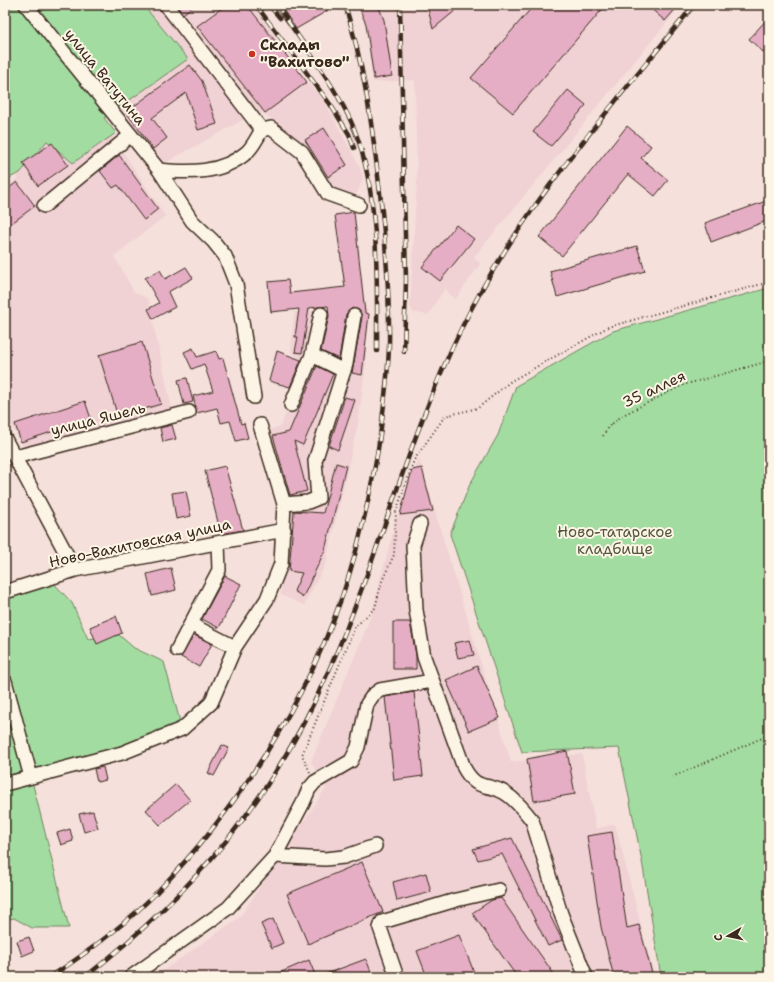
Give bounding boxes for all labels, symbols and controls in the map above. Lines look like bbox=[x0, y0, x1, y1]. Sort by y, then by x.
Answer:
street label: улица Ватутина bbox=[60, 24, 151, 130]
place label: Склады "Вахитово" bbox=[260, 35, 350, 72]
marker: Склады "Вахитово" bbox=[247, 49, 257, 59]
street label: 35 аллея bbox=[619, 366, 689, 412]
street label: улица Яшель bbox=[49, 397, 148, 440]
street label: Ново-Вахитовская улица bbox=[47, 514, 233, 572]
park label: Ново-татарское кладбище bbox=[557, 522, 673, 559]
north arrow bbox=[708, 916, 748, 956]
text: С bbox=[711, 933, 727, 942]

